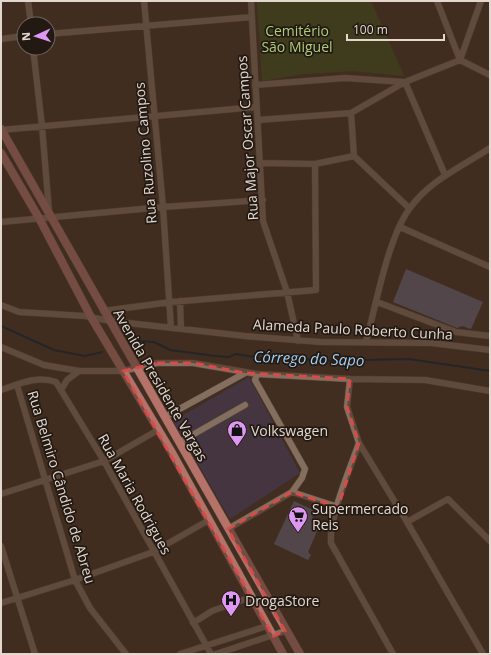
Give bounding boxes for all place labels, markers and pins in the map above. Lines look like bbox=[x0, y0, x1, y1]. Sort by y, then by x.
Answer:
shop icon: Volkswagen bbox=[226, 419, 248, 447]
place label: Volkswagen bbox=[251, 421, 328, 440]
place label: Supermercado Reis bbox=[312, 499, 408, 534]
supermarket icon: Supermercado Reis bbox=[287, 505, 309, 533]
hospital icon: DrogaStore bbox=[220, 589, 242, 617]
place label: DrogaStore bbox=[245, 591, 319, 610]

